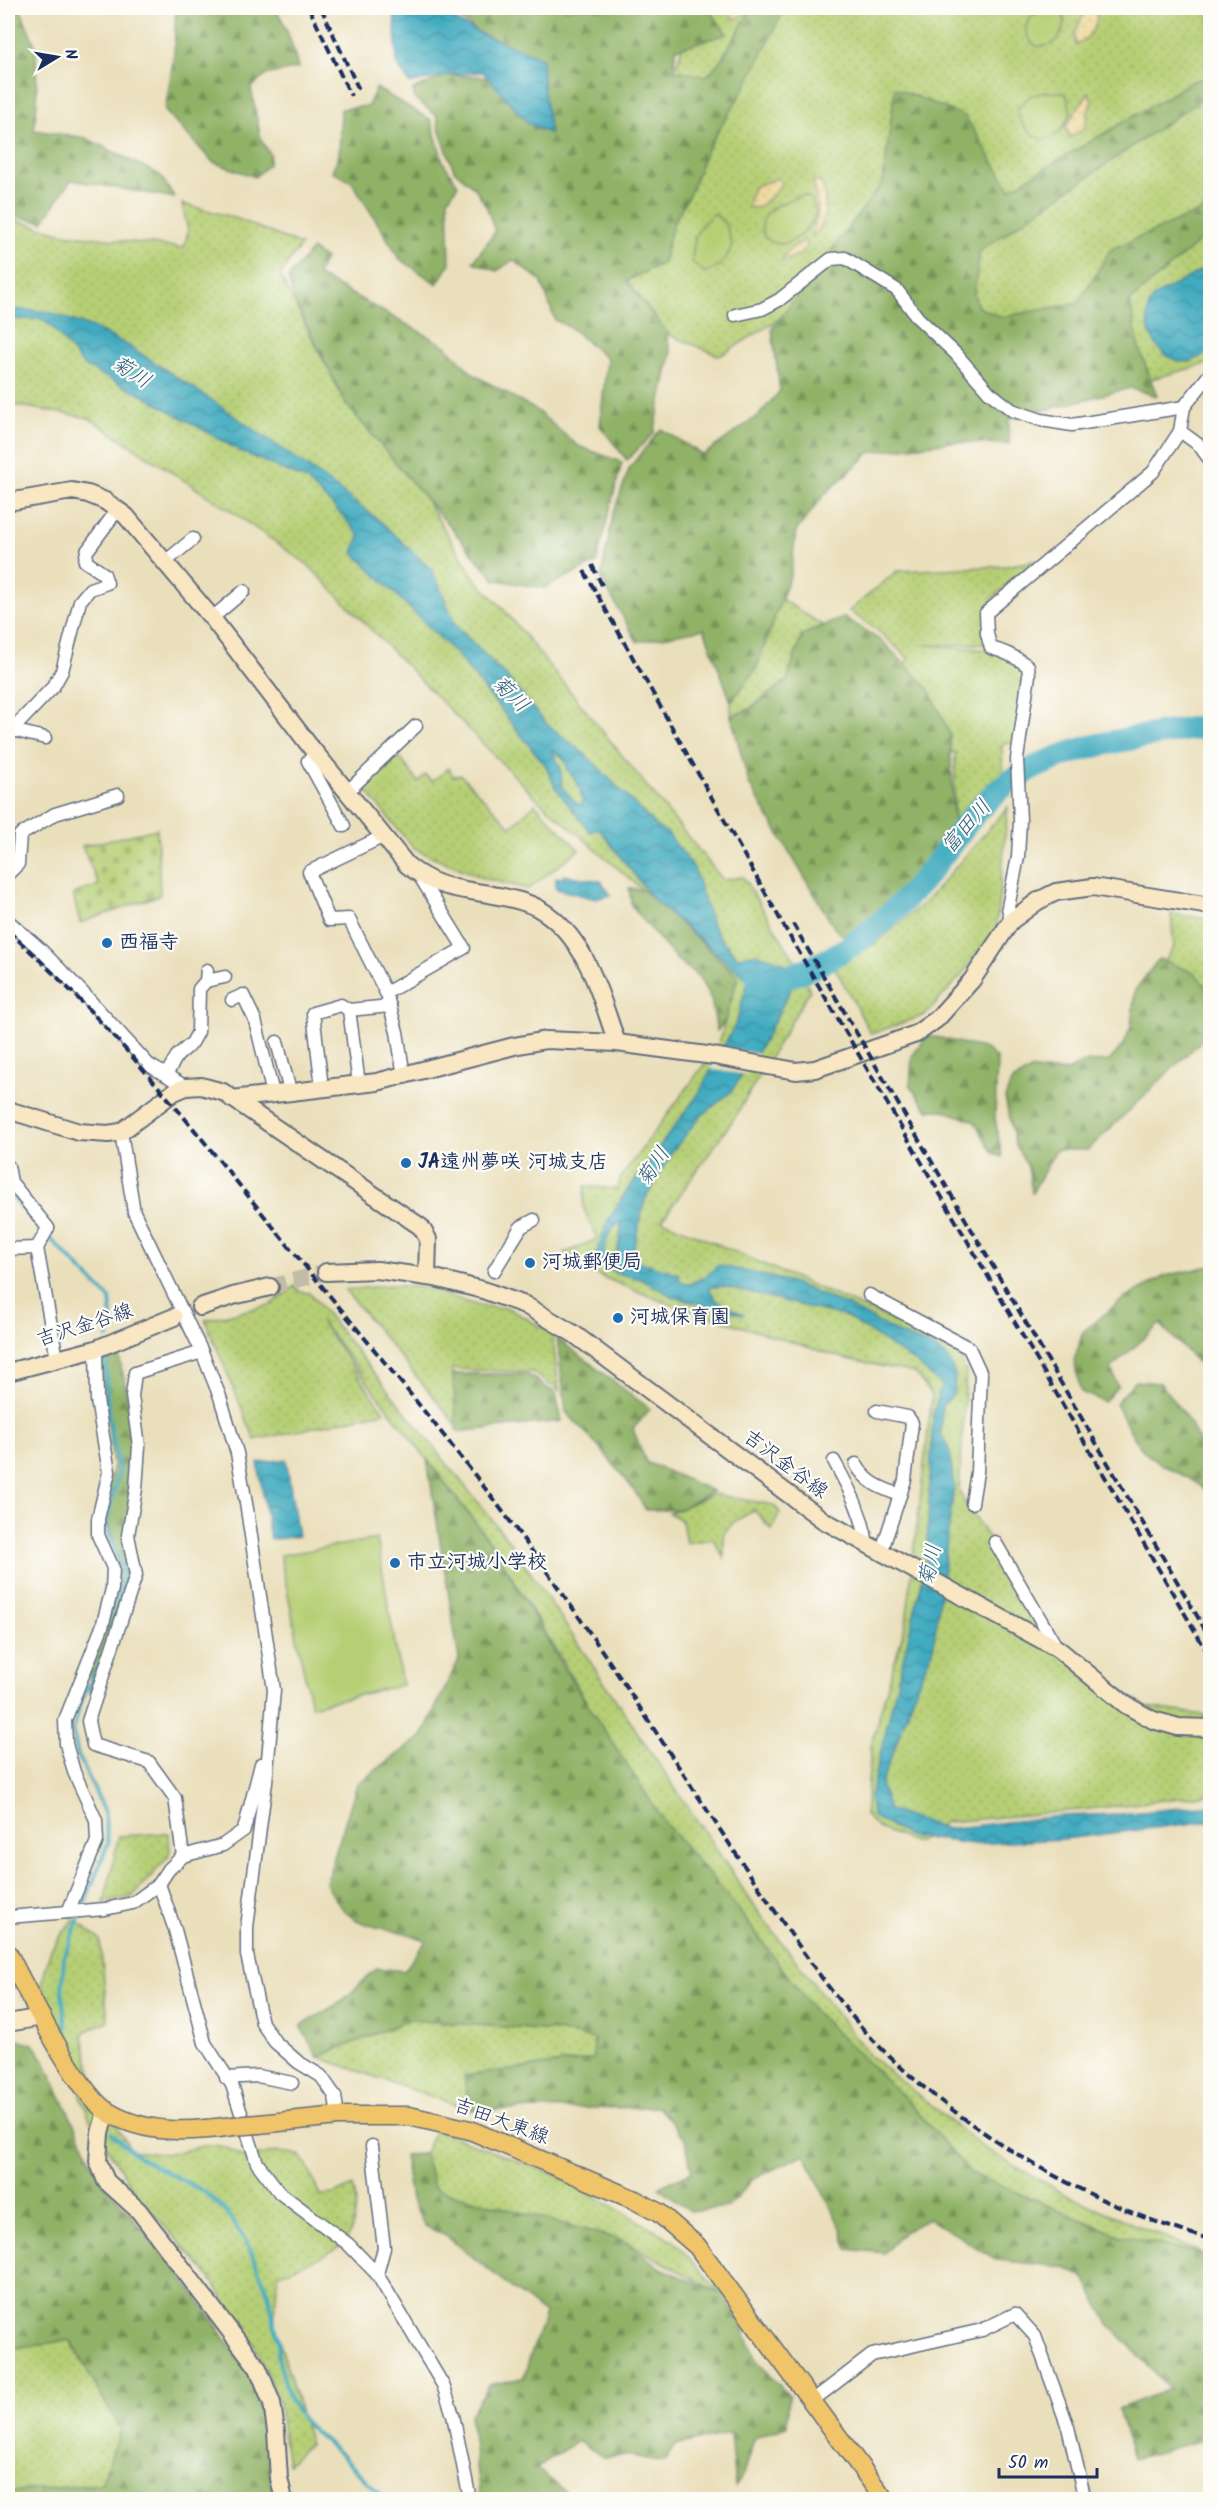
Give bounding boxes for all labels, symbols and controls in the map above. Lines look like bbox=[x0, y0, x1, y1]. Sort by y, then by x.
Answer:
north arrow bbox=[27, 27, 87, 87]
text: N bbox=[57, 47, 83, 62]
water label: 菊川 bbox=[104, 348, 158, 398]
water label: 菊川 bbox=[483, 669, 537, 721]
water label: 富田川 bbox=[934, 792, 1000, 862]
place label: 西福寺 bbox=[119, 927, 179, 959]
marker: 西福寺 bbox=[100, 936, 114, 950]
water label: 菊川 bbox=[629, 1140, 679, 1194]
place label: JA遠州夢咲 河城支店 bbox=[418, 1147, 608, 1179]
marker: JA遠州夢咲 河城支店 bbox=[399, 1156, 413, 1170]
place label: 河城郵便局 bbox=[542, 1247, 642, 1279]
marker: 河城郵便局 bbox=[523, 1256, 537, 1270]
street label: 吉沢金谷線 bbox=[33, 1295, 137, 1357]
place label: 河城保育園 bbox=[630, 1302, 730, 1334]
marker: 河城保育園 bbox=[611, 1311, 625, 1325]
street label: 吉沢金谷線 bbox=[735, 1422, 835, 1508]
water label: 菊川 bbox=[910, 1541, 952, 1589]
place label: 市立河城小学校 bbox=[407, 1547, 547, 1579]
marker: 市立河城小学校 bbox=[388, 1556, 402, 1570]
street label: 吉田大東線 bbox=[449, 2090, 553, 2154]
scale bar bbox=[999, 2441, 1096, 2479]
text: 50 m bbox=[1008, 2449, 1048, 2478]

